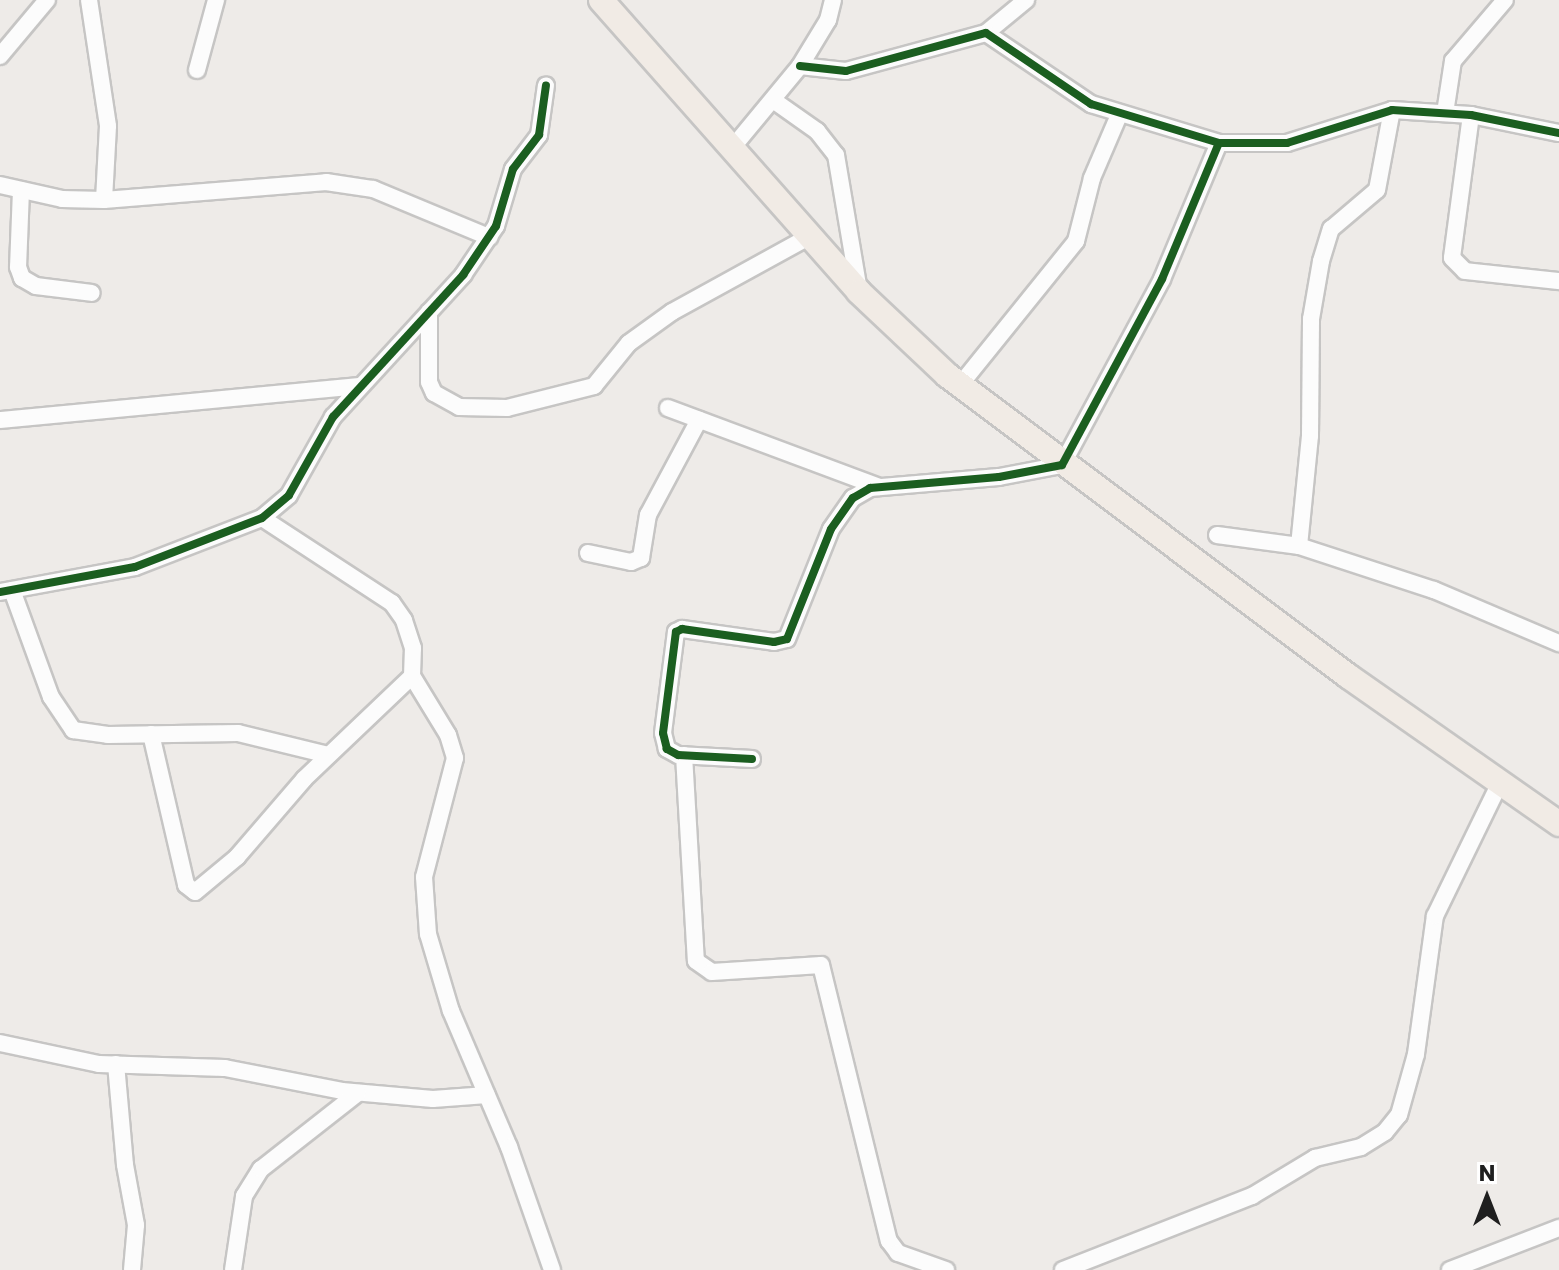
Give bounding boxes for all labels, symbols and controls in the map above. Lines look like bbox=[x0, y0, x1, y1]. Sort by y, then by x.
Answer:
north arrow bbox=[1447, 1158, 1527, 1238]
text: N bbox=[1479, 1158, 1495, 1189]

